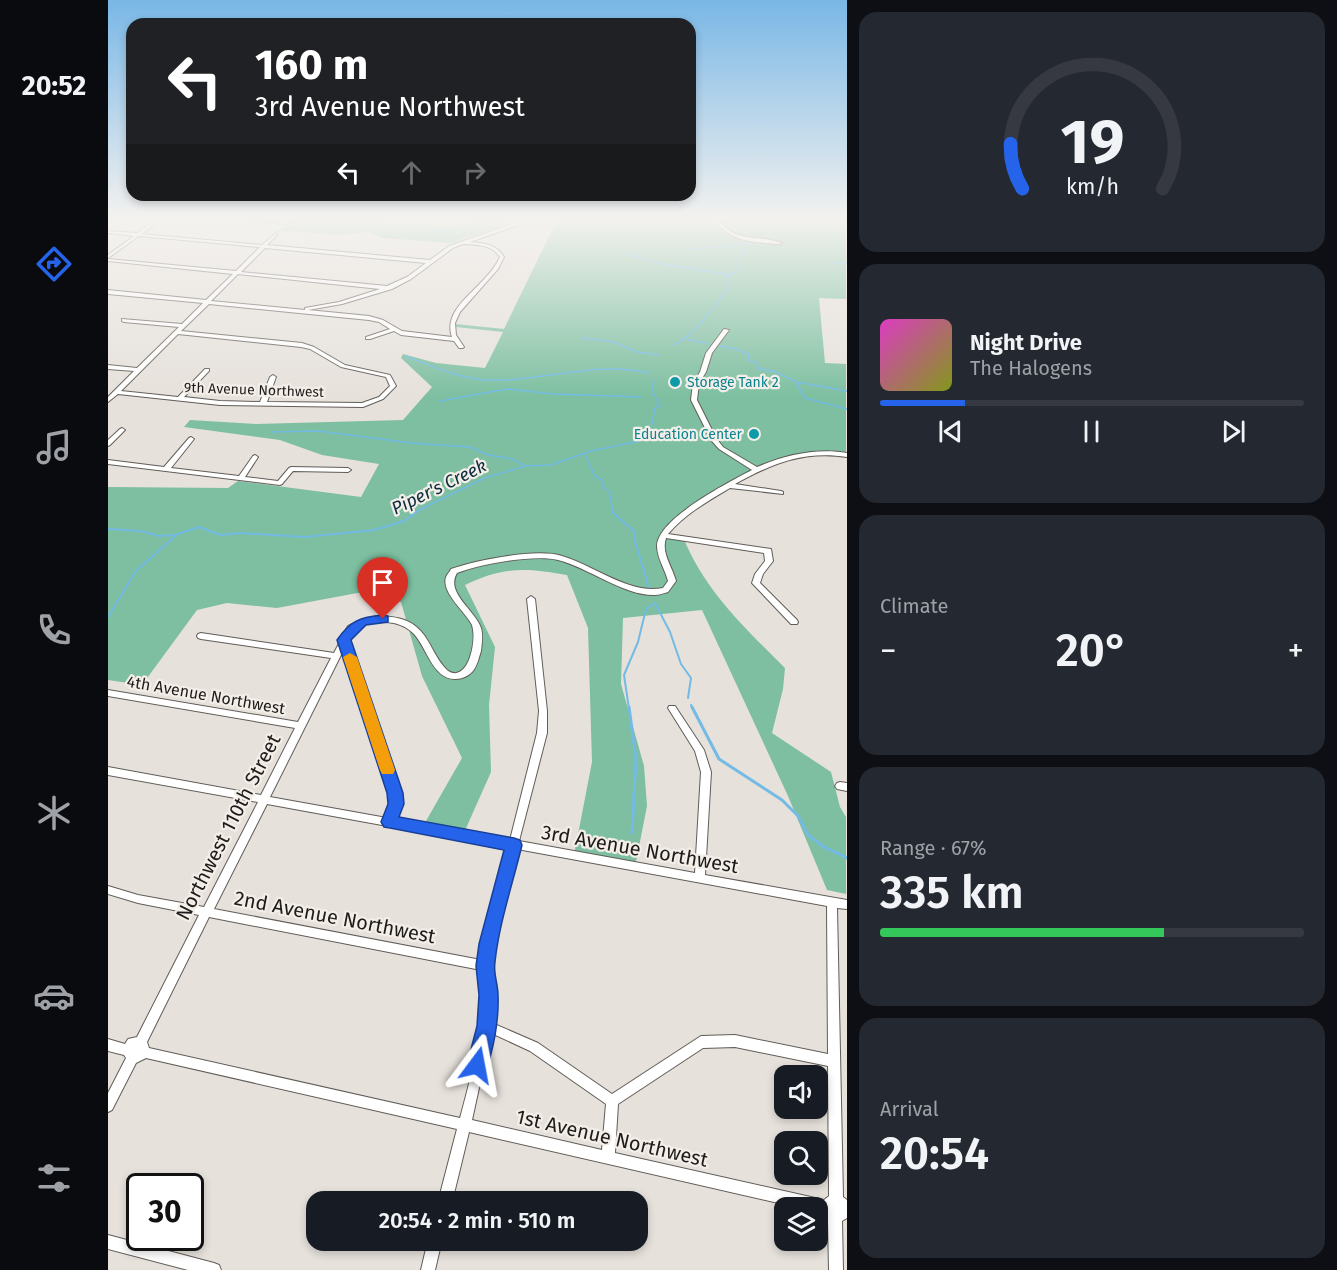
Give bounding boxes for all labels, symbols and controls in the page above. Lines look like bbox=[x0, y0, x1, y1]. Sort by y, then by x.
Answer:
text: 160 m bbox=[255, 40, 368, 90]
icon: left bbox=[156, 42, 234, 120]
text: 20:52 bbox=[22, 70, 86, 102]
text: 3rd Avenue Northwest bbox=[255, 91, 525, 123]
text: 19 bbox=[1060, 105, 1124, 180]
icon: left bbox=[332, 156, 365, 189]
icon: ahead bbox=[395, 156, 428, 189]
icon: right bbox=[458, 156, 491, 189]
text: km/h bbox=[1065, 174, 1119, 200]
icon: directions bbox=[33, 243, 75, 285]
text: Night Drive bbox=[970, 329, 1082, 356]
text: The Halogens bbox=[970, 356, 1092, 380]
place label: Storage Tank 2 bbox=[687, 374, 779, 391]
marker: Storage Tank 2 bbox=[668, 375, 682, 389]
street label: 9th Avenue Northwest bbox=[184, 379, 325, 401]
icon: previous bbox=[934, 415, 967, 448]
icon: pause bbox=[1075, 415, 1108, 448]
icon: next bbox=[1217, 415, 1250, 448]
icon: music bbox=[33, 426, 75, 468]
place label: Education Center bbox=[634, 426, 743, 443]
marker: Education Center bbox=[747, 427, 761, 441]
water label: Piper's Creek bbox=[388, 454, 490, 519]
pin bbox=[357, 557, 408, 619]
icon: arrive bbox=[366, 566, 399, 599]
text: Climate bbox=[880, 594, 948, 618]
icon: phone bbox=[33, 609, 75, 651]
text: 20° bbox=[1056, 624, 1128, 678]
text: − bbox=[880, 631, 897, 671]
text: + bbox=[1288, 631, 1304, 671]
street label: 4th Avenue Northwest bbox=[125, 672, 287, 718]
street label: Northwest 110th Street bbox=[171, 729, 286, 924]
icon: climate bbox=[33, 792, 75, 834]
street label: 3rd Avenue Northwest bbox=[540, 820, 741, 878]
text: Range · 67% bbox=[880, 836, 987, 860]
text: 335 km bbox=[880, 866, 1024, 920]
street label: 2nd Avenue Northwest bbox=[232, 886, 438, 948]
icon: car bbox=[33, 975, 75, 1017]
position arrow bbox=[445, 1033, 509, 1097]
map controls bbox=[774, 1065, 828, 1251]
button: sound bbox=[774, 1065, 828, 1119]
text: Arrival bbox=[880, 1097, 939, 1121]
street label: 1st Avenue Northwest bbox=[514, 1104, 711, 1172]
text: 20:54 bbox=[880, 1127, 989, 1181]
button: search bbox=[774, 1131, 828, 1185]
icon: filters bbox=[33, 1157, 75, 1199]
speed limit sign: 30 bbox=[126, 1173, 204, 1251]
button: layers bbox=[774, 1197, 828, 1251]
text: 20:54 · 2 min · 510 m bbox=[379, 1207, 575, 1234]

